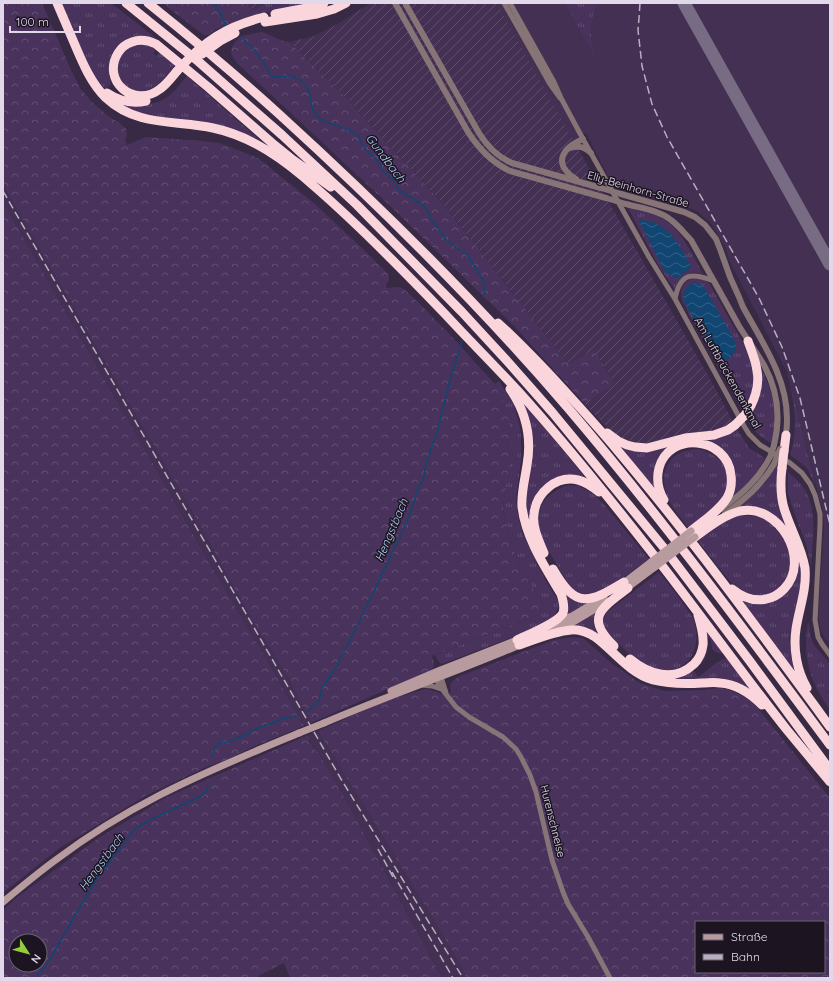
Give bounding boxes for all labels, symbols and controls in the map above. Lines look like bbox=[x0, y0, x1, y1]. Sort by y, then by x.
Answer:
scale bar bbox=[10, 8, 80, 34]
text: 100 m bbox=[16, 14, 49, 29]
water label: Gundbach bbox=[363, 131, 409, 185]
street label: Elly-Beinhorn-Straße bbox=[586, 168, 690, 210]
street label: Am Luftbrückendenkmal bbox=[691, 315, 765, 431]
water label: Hengstbach bbox=[371, 496, 411, 564]
street label: Hurenschneise bbox=[537, 783, 569, 859]
water label: Hengstbach bbox=[75, 830, 127, 894]
legend bbox=[695, 921, 825, 973]
text: Straße bbox=[731, 929, 768, 944]
north arrow bbox=[8, 933, 48, 973]
text: Bahn bbox=[731, 949, 760, 964]
text: N bbox=[28, 951, 44, 966]

